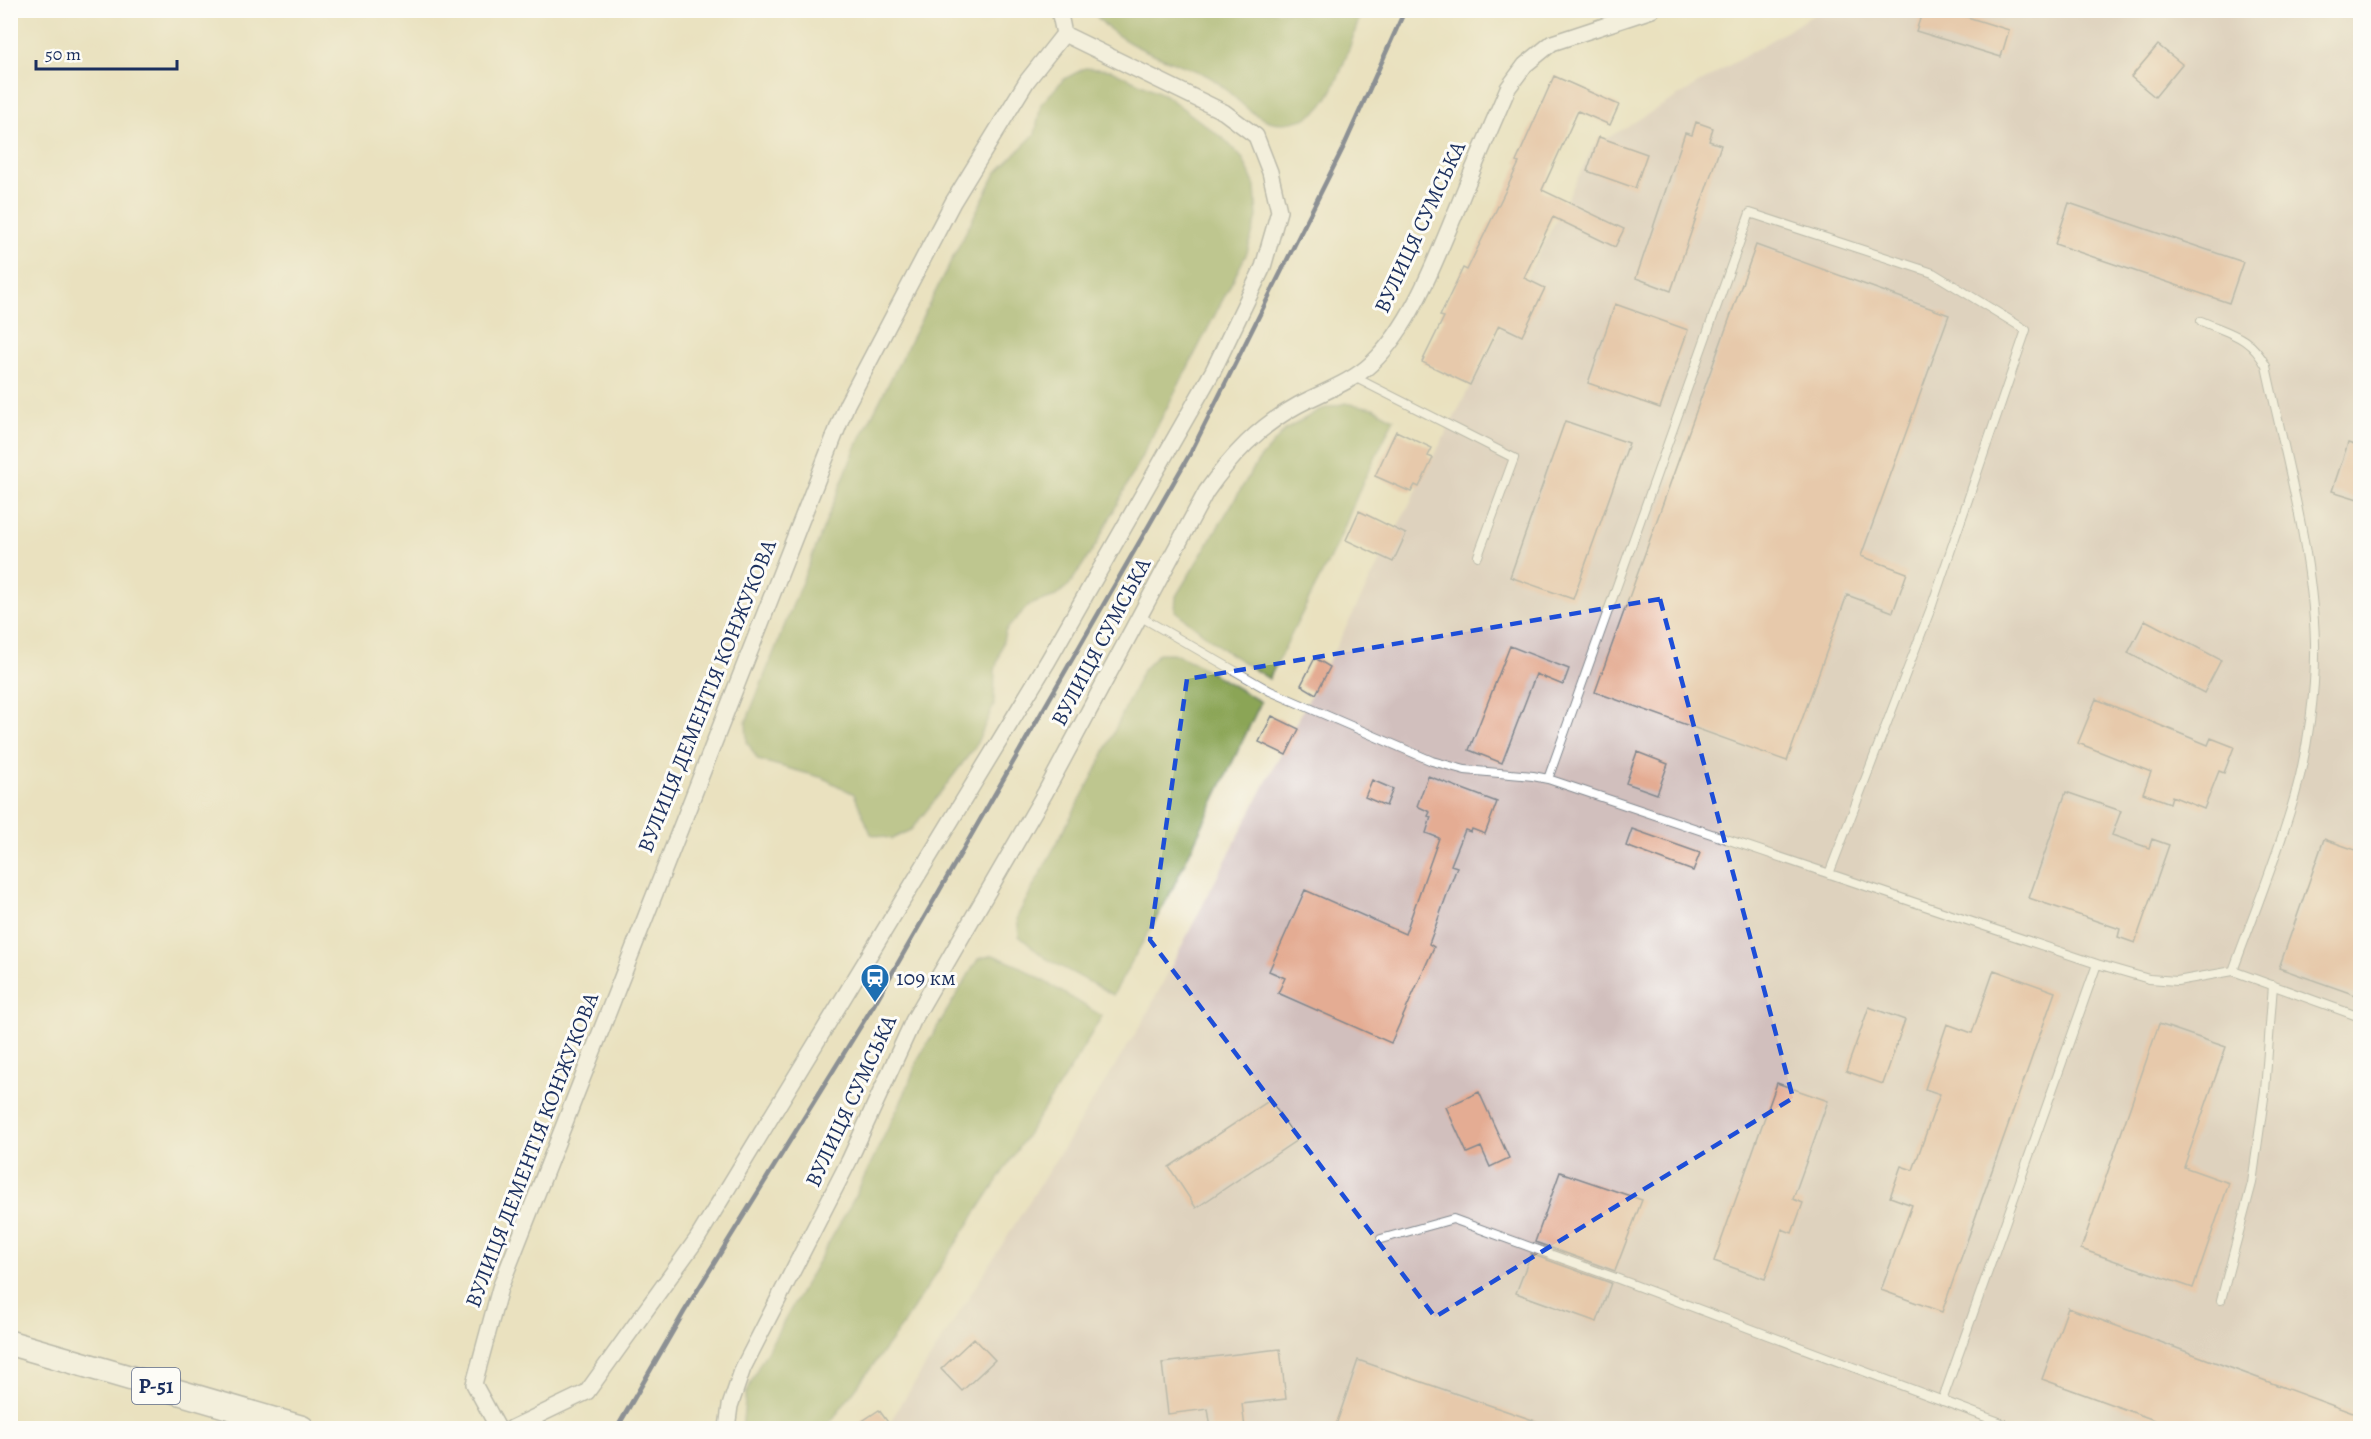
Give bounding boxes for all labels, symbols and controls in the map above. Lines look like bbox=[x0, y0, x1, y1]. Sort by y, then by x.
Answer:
scale bar bbox=[36, 33, 177, 71]
text: 50 m bbox=[45, 42, 81, 66]
street label: ВУЛИЦЯ СУМСЬКА bbox=[1367, 135, 1473, 318]
street label: ВУЛИЦЯ ДЕМЕНТІЯ КОНЖУКОВА bbox=[630, 534, 784, 857]
street label: ВУЛИЦЯ СУМСЬКА bbox=[1044, 552, 1159, 731]
station icon: 109 км bbox=[859, 962, 891, 1004]
place label: 109 км bbox=[896, 963, 956, 993]
street label: ВУЛИЦЯ ДЕМЕНТІЯ КОНЖУКОВА bbox=[458, 987, 606, 1312]
street label: ВУЛИЦЯ СУМСЬКА bbox=[798, 1009, 904, 1192]
road number: Р-51 bbox=[132, 1368, 180, 1404]

